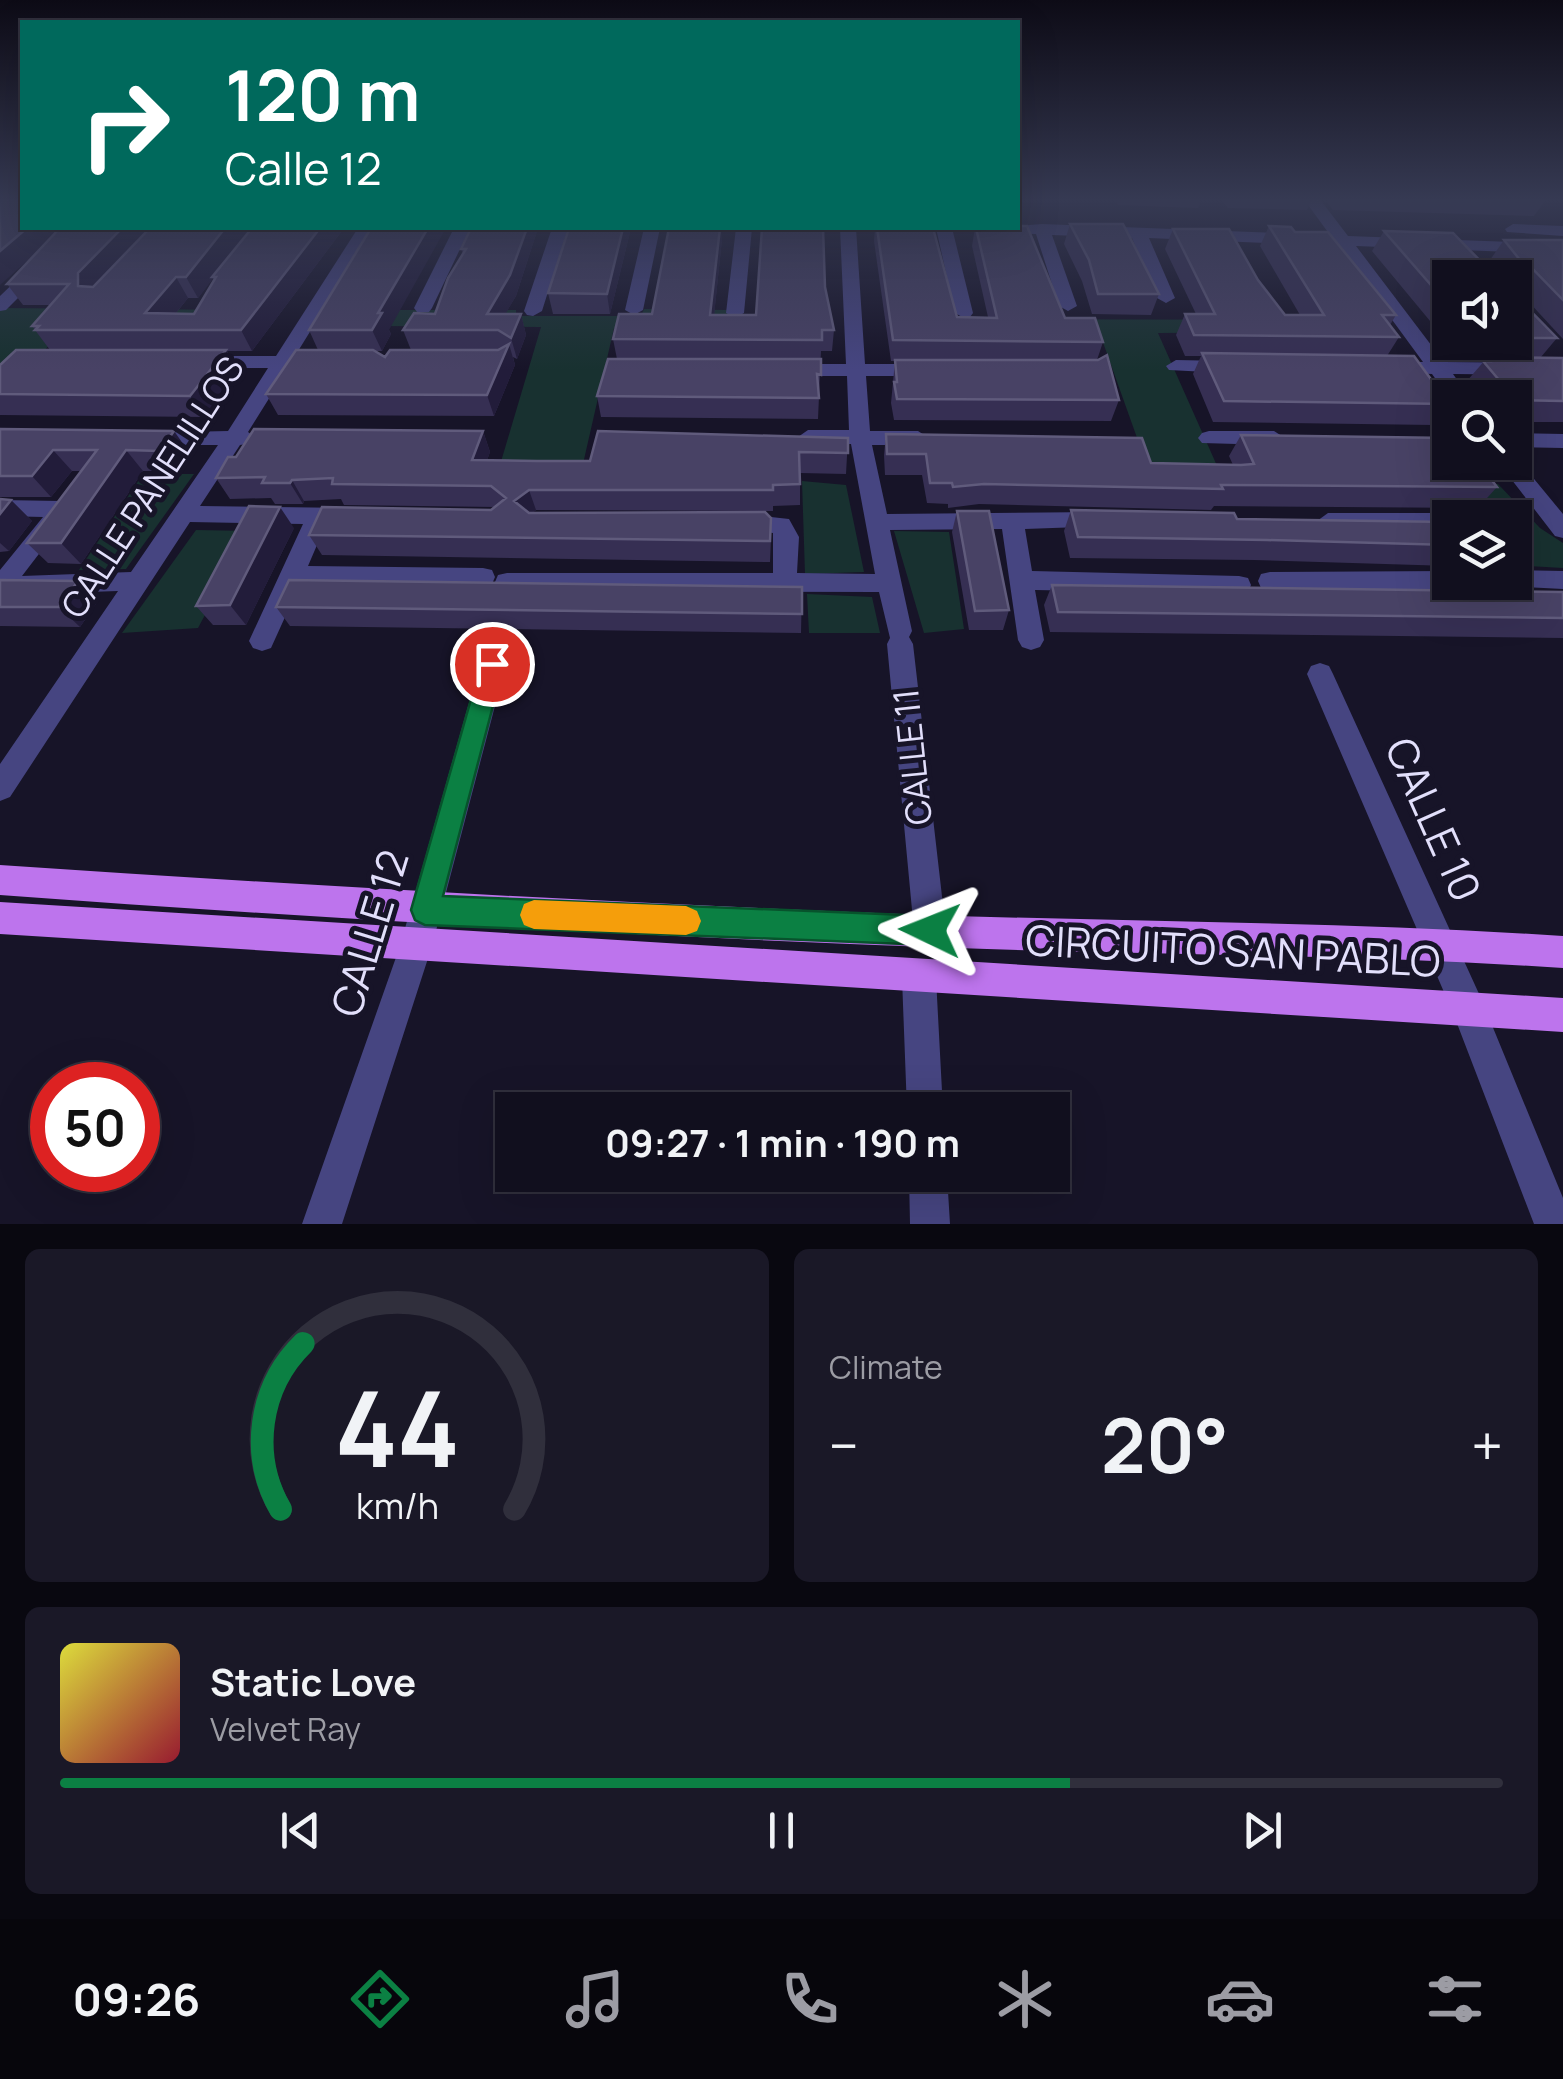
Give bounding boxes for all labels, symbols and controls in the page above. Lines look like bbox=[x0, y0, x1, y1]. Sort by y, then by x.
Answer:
text: 120 m bbox=[225, 46, 420, 142]
icon: right bbox=[60, 60, 190, 190]
text: Calle 12 bbox=[225, 137, 382, 199]
map controls bbox=[1432, 260, 1532, 600]
button: sound bbox=[1432, 260, 1532, 360]
street label: CALLE PANELILLOS bbox=[49, 347, 255, 627]
button: search bbox=[1432, 380, 1532, 480]
button: layers bbox=[1432, 500, 1532, 600]
pin bbox=[450, 622, 535, 707]
icon: arrive bbox=[465, 637, 520, 692]
street label: CALLE 11 bbox=[881, 687, 943, 827]
street label: CALLE 10 bbox=[1372, 728, 1496, 910]
street label: CALLE 12 bbox=[316, 843, 422, 1023]
position arrow bbox=[878, 878, 982, 982]
street label: CIRCUITO SAN PABLO bbox=[1024, 910, 1442, 990]
speed limit sign: 50 bbox=[30, 1062, 160, 1192]
text: 09:27 · 1 min · 190 m bbox=[605, 1116, 960, 1168]
text: Climate bbox=[829, 1345, 943, 1389]
text: 44 bbox=[334, 1356, 460, 1498]
text: 20° bbox=[1101, 1393, 1229, 1496]
text: − bbox=[829, 1407, 859, 1483]
text: + bbox=[1471, 1407, 1503, 1483]
text: km/h bbox=[355, 1481, 439, 1530]
text: Static Love bbox=[210, 1655, 416, 1707]
text: Velvet Ray bbox=[210, 1707, 361, 1751]
icon: previous bbox=[273, 1803, 328, 1858]
icon: pause bbox=[754, 1803, 809, 1858]
icon: next bbox=[1235, 1803, 1290, 1858]
icon: directions bbox=[345, 1964, 415, 2034]
icon: music bbox=[560, 1964, 630, 2034]
icon: phone bbox=[775, 1964, 845, 2034]
icon: climate bbox=[990, 1964, 1060, 2034]
icon: car bbox=[1205, 1964, 1275, 2034]
icon: filters bbox=[1420, 1964, 1490, 2034]
text: 09:26 bbox=[73, 1968, 200, 2030]

